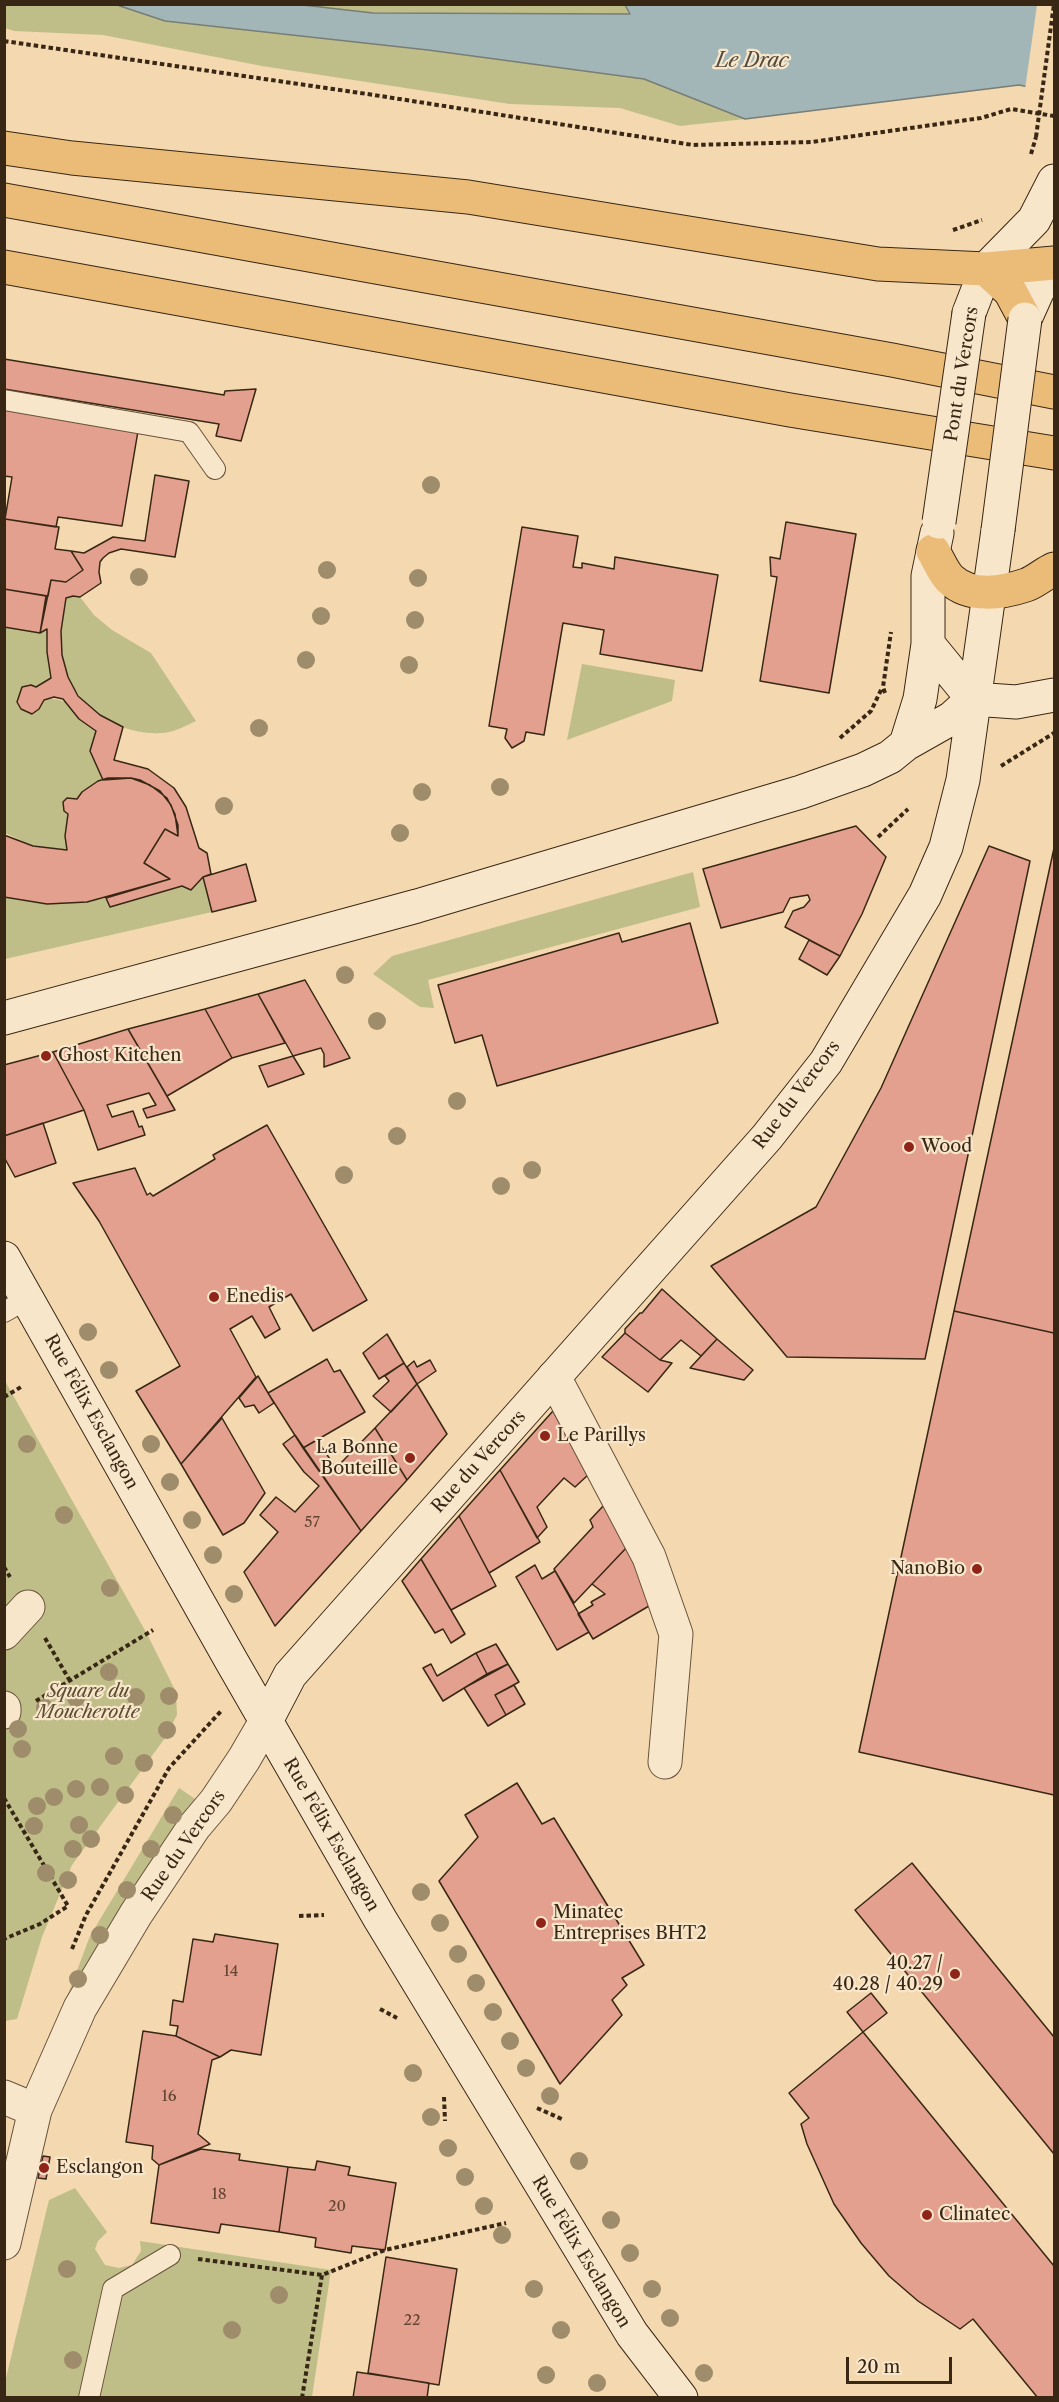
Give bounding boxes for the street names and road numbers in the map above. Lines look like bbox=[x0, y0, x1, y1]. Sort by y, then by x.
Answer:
street label: Pont du Vercors bbox=[941, 305, 983, 443]
street label: Rue du Vercors bbox=[749, 1036, 845, 1154]
street label: Rue Félix Esclangon bbox=[39, 1331, 143, 1493]
street label: Rue du Vercors bbox=[427, 1406, 531, 1518]
street label: Rue Félix Esclangon bbox=[278, 1754, 384, 1916]
street label: Rue du Vercors bbox=[138, 1786, 230, 1906]
street label: Rue Félix Esclangon bbox=[527, 2172, 635, 2332]

